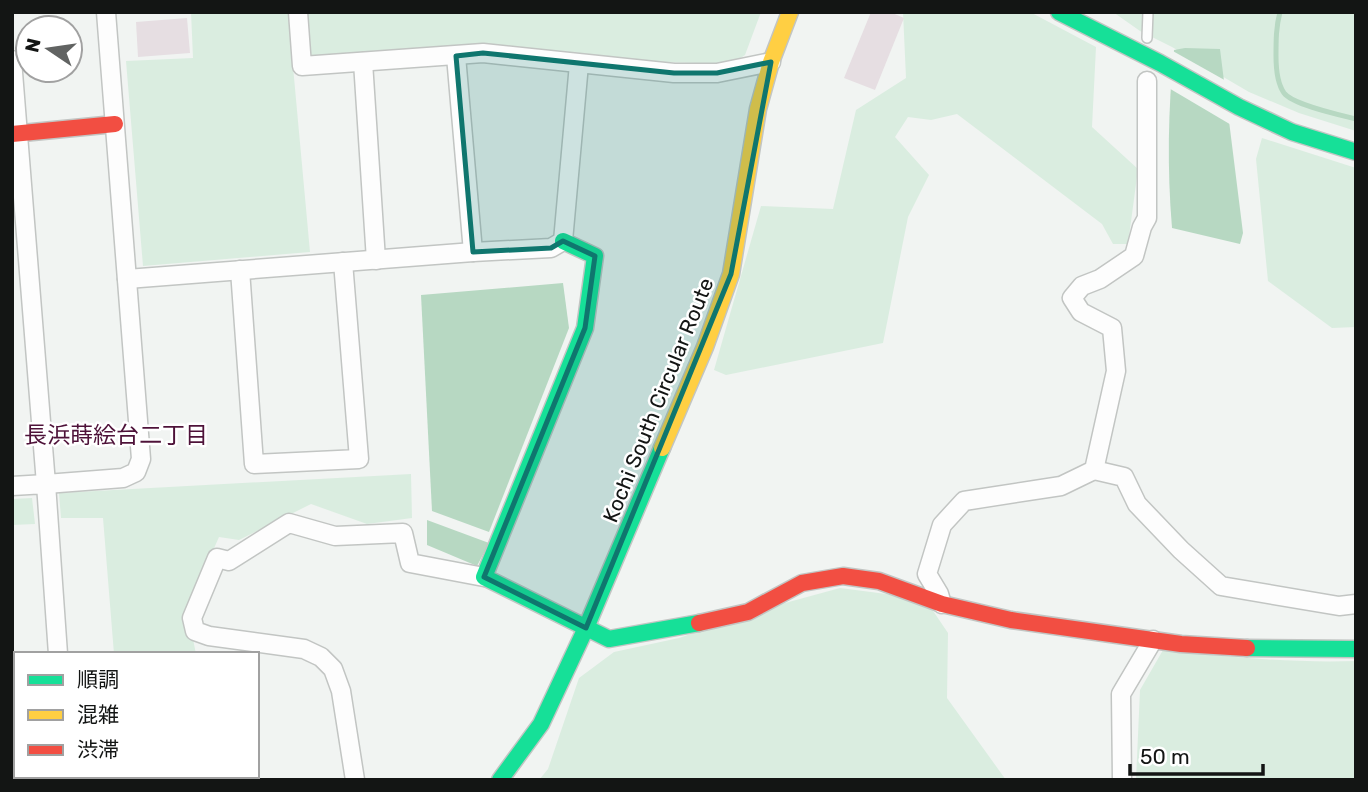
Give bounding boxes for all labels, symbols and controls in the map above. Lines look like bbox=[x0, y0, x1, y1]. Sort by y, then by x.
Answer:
north arrow bbox=[14, 14, 84, 84]
text: N bbox=[20, 36, 46, 55]
street label: Kochi South Circular Route bbox=[597, 274, 719, 526]
district label: 長浜蒔絵台二丁目 bbox=[24, 421, 208, 449]
legend bbox=[14, 652, 259, 778]
text: 順調 bbox=[77, 667, 119, 692]
text: 混雑 bbox=[77, 702, 119, 727]
scale bar bbox=[1130, 732, 1263, 776]
text: 渋滞 bbox=[77, 737, 119, 762]
text: 50 m bbox=[1140, 744, 1190, 769]

